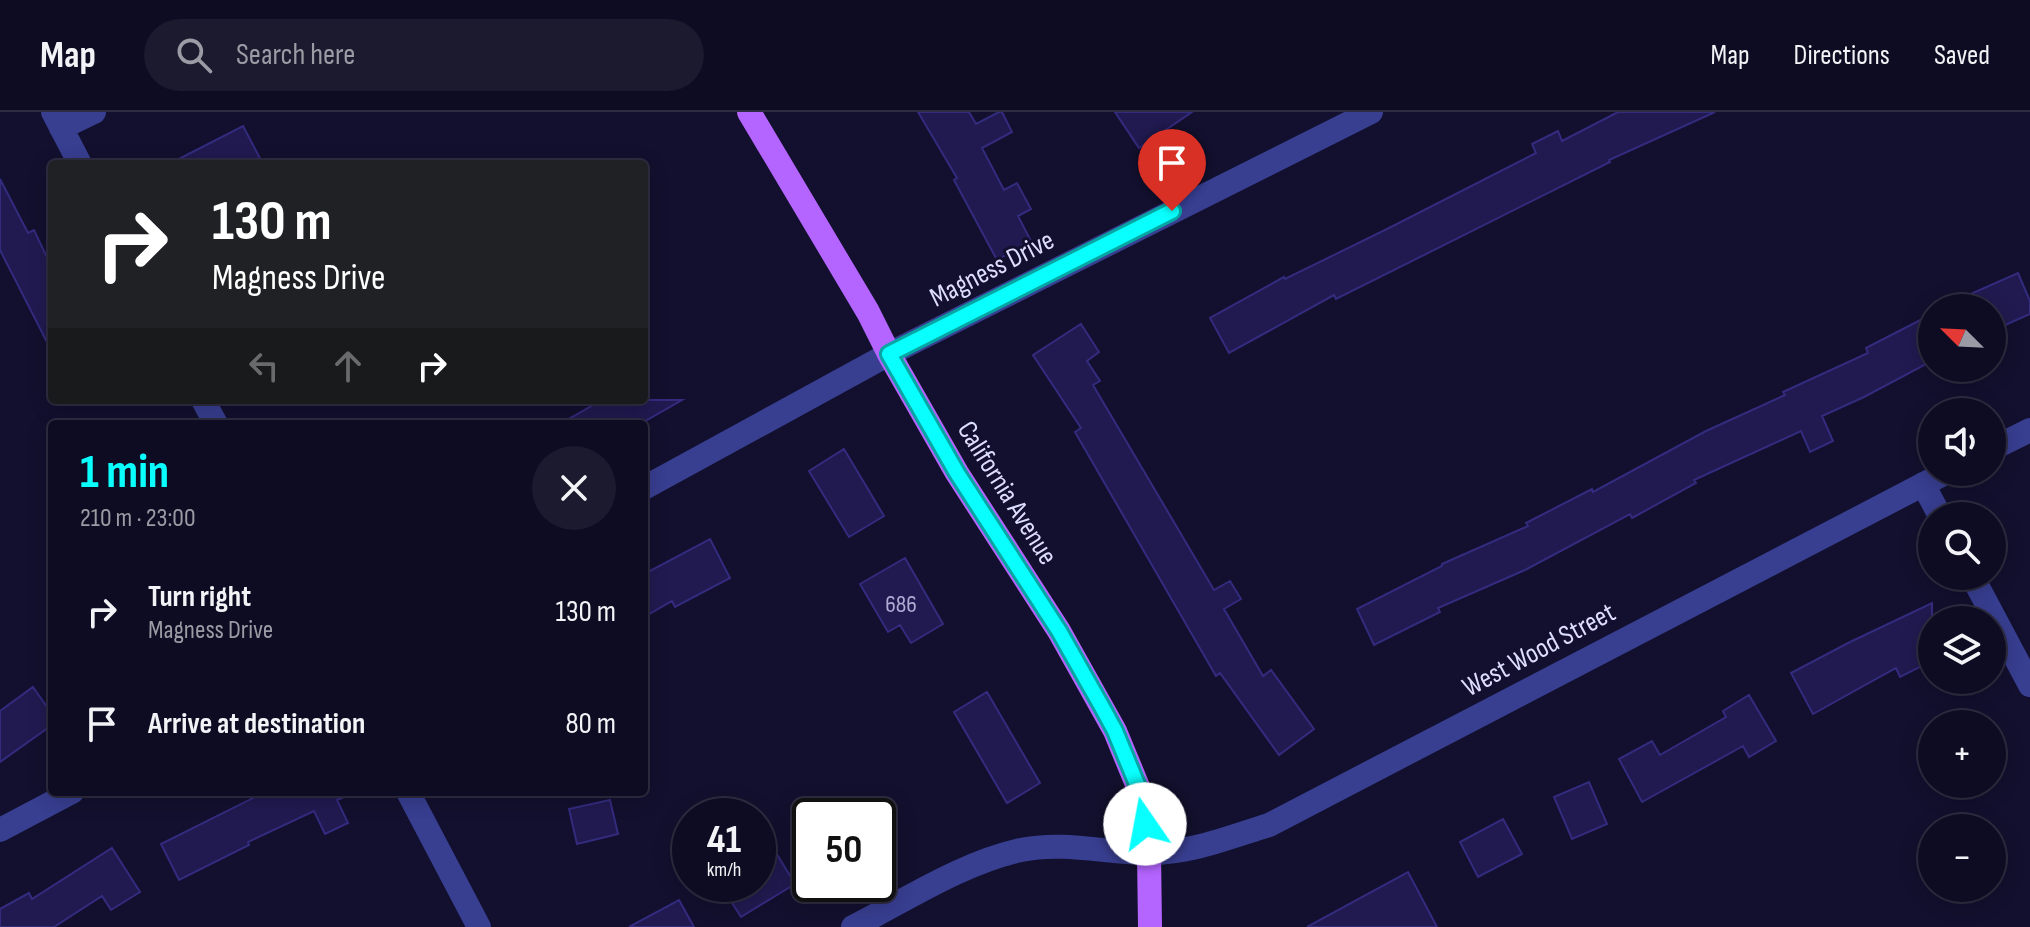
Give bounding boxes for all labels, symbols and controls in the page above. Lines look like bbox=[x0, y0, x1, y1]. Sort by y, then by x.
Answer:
search box bbox=[144, 19, 704, 91]
text: Map bbox=[40, 33, 96, 78]
icon: search bbox=[172, 33, 216, 77]
text: Search here bbox=[236, 37, 355, 73]
text: Map bbox=[1711, 39, 1750, 72]
text: Directions bbox=[1794, 39, 1890, 72]
text: Saved bbox=[1934, 39, 1990, 72]
pin bbox=[1138, 129, 1206, 211]
icon: arrive bbox=[1150, 141, 1194, 185]
text: 130 m bbox=[212, 189, 332, 256]
icon: right bbox=[80, 192, 184, 296]
street label: Magness Drive bbox=[924, 224, 1060, 314]
text: Magness Drive bbox=[212, 257, 386, 300]
north arrow bbox=[1918, 294, 2006, 382]
map controls bbox=[1918, 294, 2006, 902]
icon: left bbox=[242, 344, 286, 388]
icon: ahead bbox=[326, 344, 370, 388]
icon: right bbox=[410, 344, 454, 388]
button: sound bbox=[1918, 398, 2006, 486]
street label: California Avenue bbox=[950, 415, 1064, 571]
text: 1 min bbox=[80, 444, 169, 501]
button: close bbox=[532, 446, 616, 530]
button: search bbox=[1918, 502, 2006, 590]
text: 210 m · 23:00 bbox=[80, 503, 196, 534]
text: Turn right bbox=[148, 579, 251, 615]
icon: right bbox=[80, 590, 124, 634]
house number: 686 bbox=[885, 590, 917, 619]
text: 130 m bbox=[556, 594, 616, 630]
street label: West Wood Street bbox=[1457, 596, 1621, 704]
button: layers bbox=[1918, 606, 2006, 694]
text: Magness Drive bbox=[148, 615, 273, 646]
icon: arrive bbox=[80, 702, 124, 746]
text: Arrive at destination bbox=[148, 706, 365, 742]
text: 80 m bbox=[565, 706, 616, 742]
button: + bbox=[1918, 710, 2006, 798]
position arrow bbox=[1103, 782, 1187, 866]
speed limit sign: 50 bbox=[792, 798, 896, 902]
button: − bbox=[1918, 814, 2006, 902]
text: 41 bbox=[707, 816, 741, 864]
text: km/h bbox=[707, 858, 741, 882]

